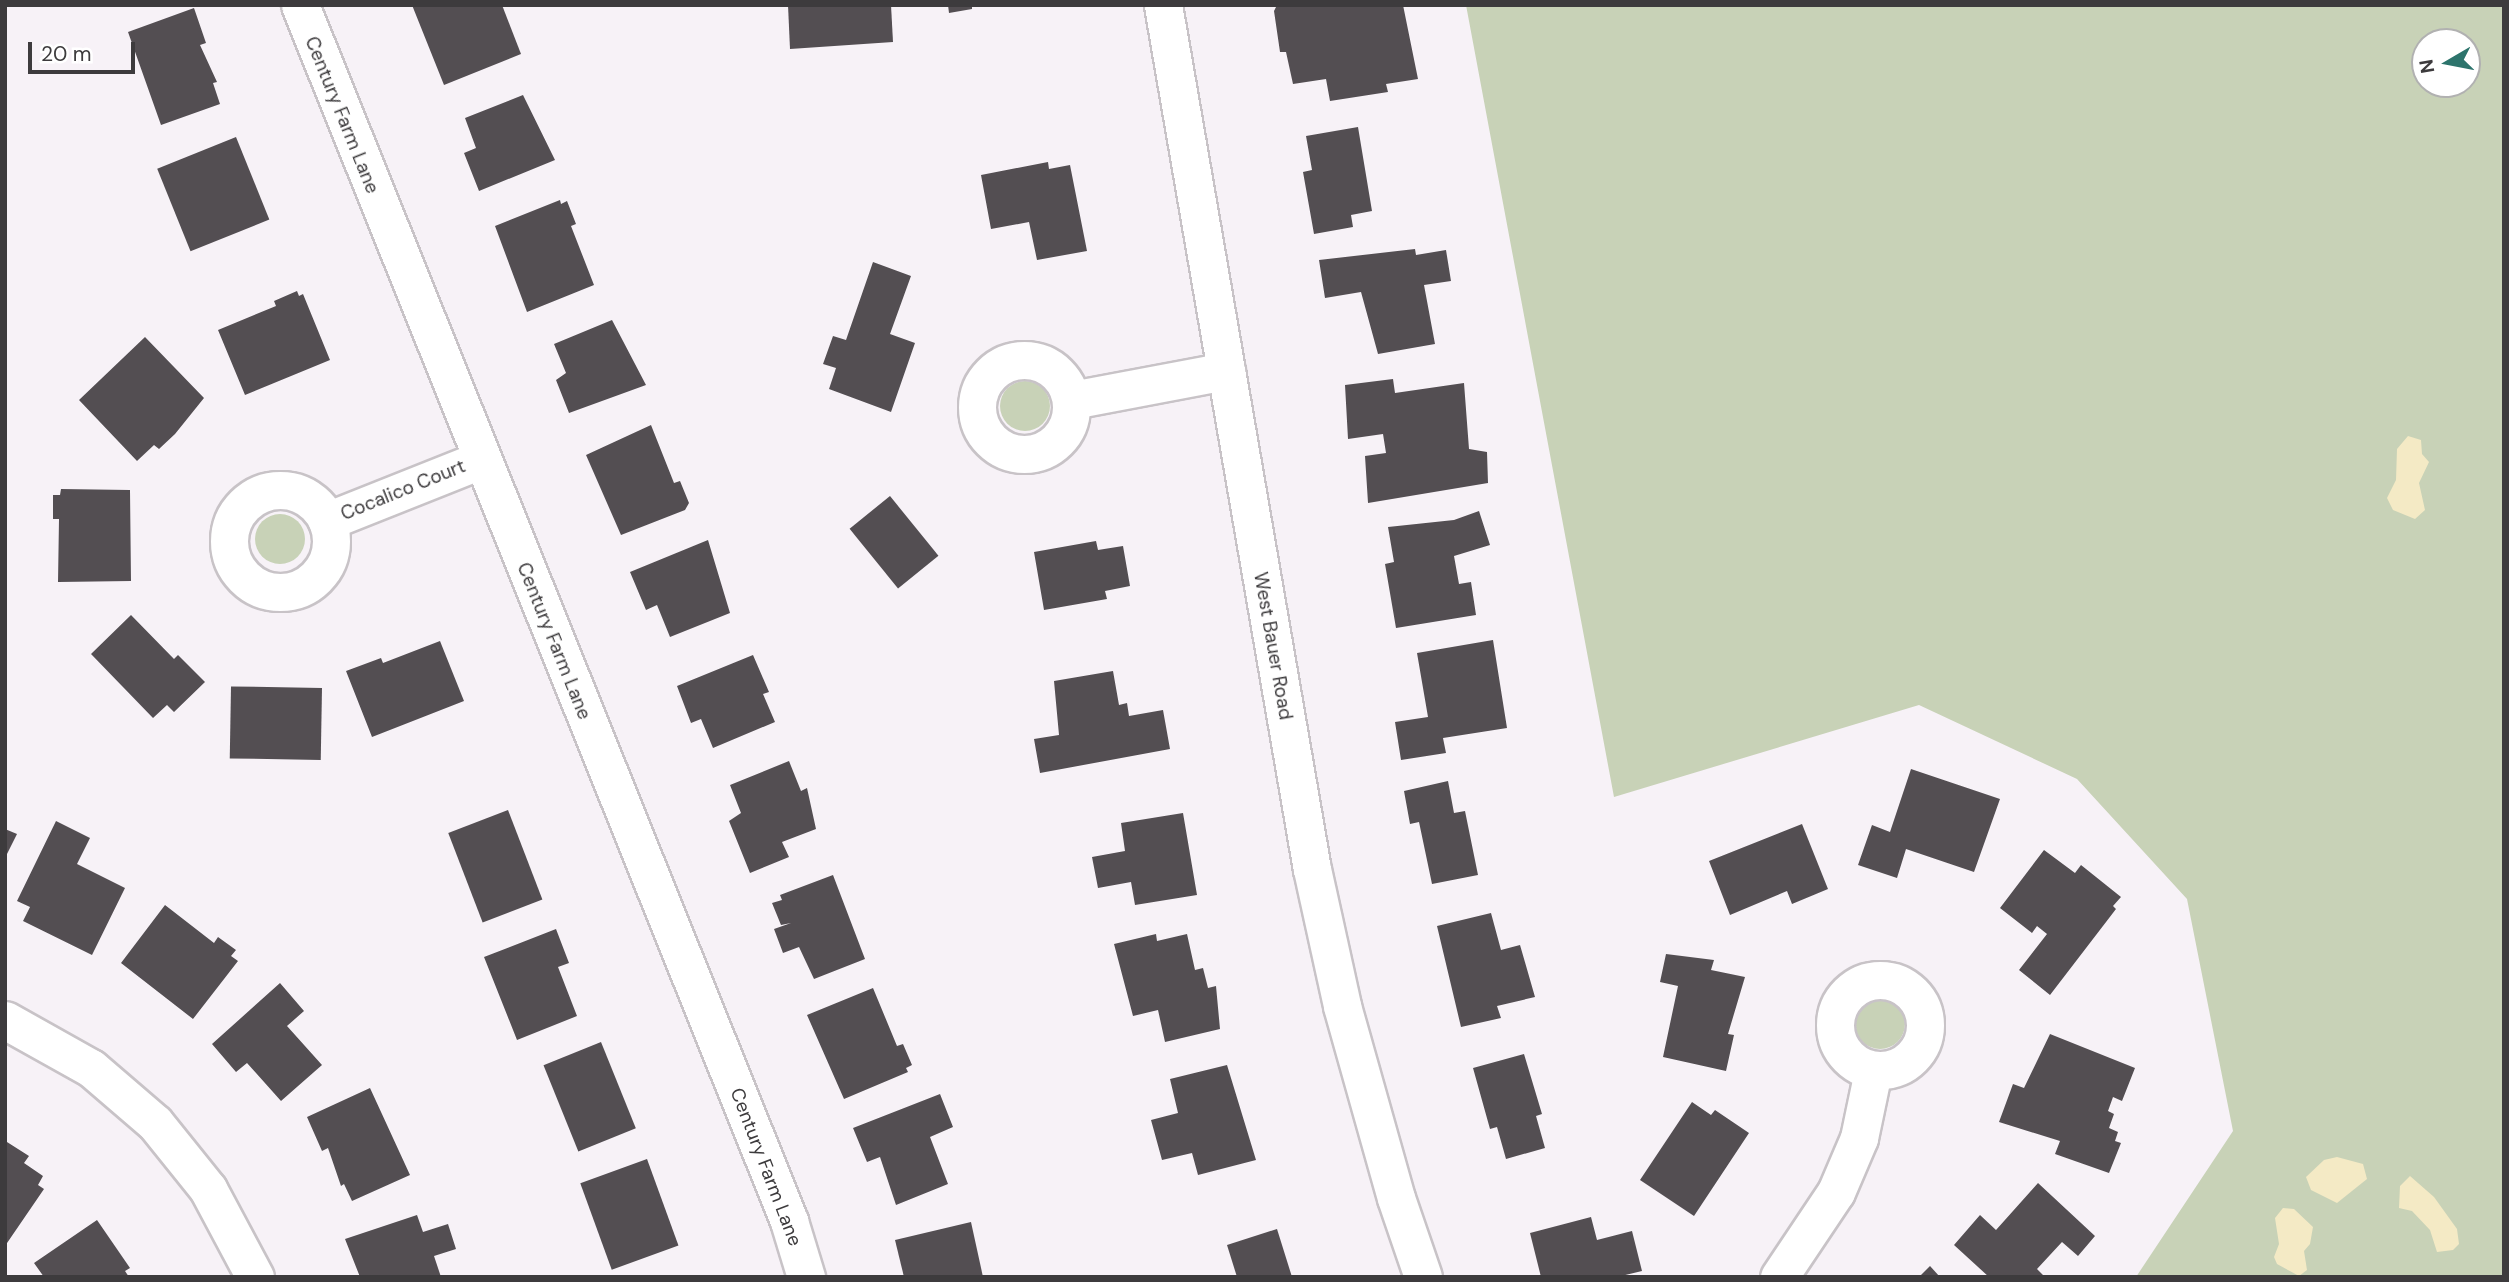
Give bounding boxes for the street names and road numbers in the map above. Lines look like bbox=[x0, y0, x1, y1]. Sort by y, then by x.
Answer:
street label: Century Farm Lane bbox=[300, 33, 384, 197]
street label: Cocalico Court bbox=[337, 455, 469, 525]
street label: Century Farm Lane bbox=[512, 559, 596, 723]
street label: West Bauer Road bbox=[1249, 570, 1297, 722]
street label: Century Farm Lane bbox=[725, 1085, 807, 1249]

